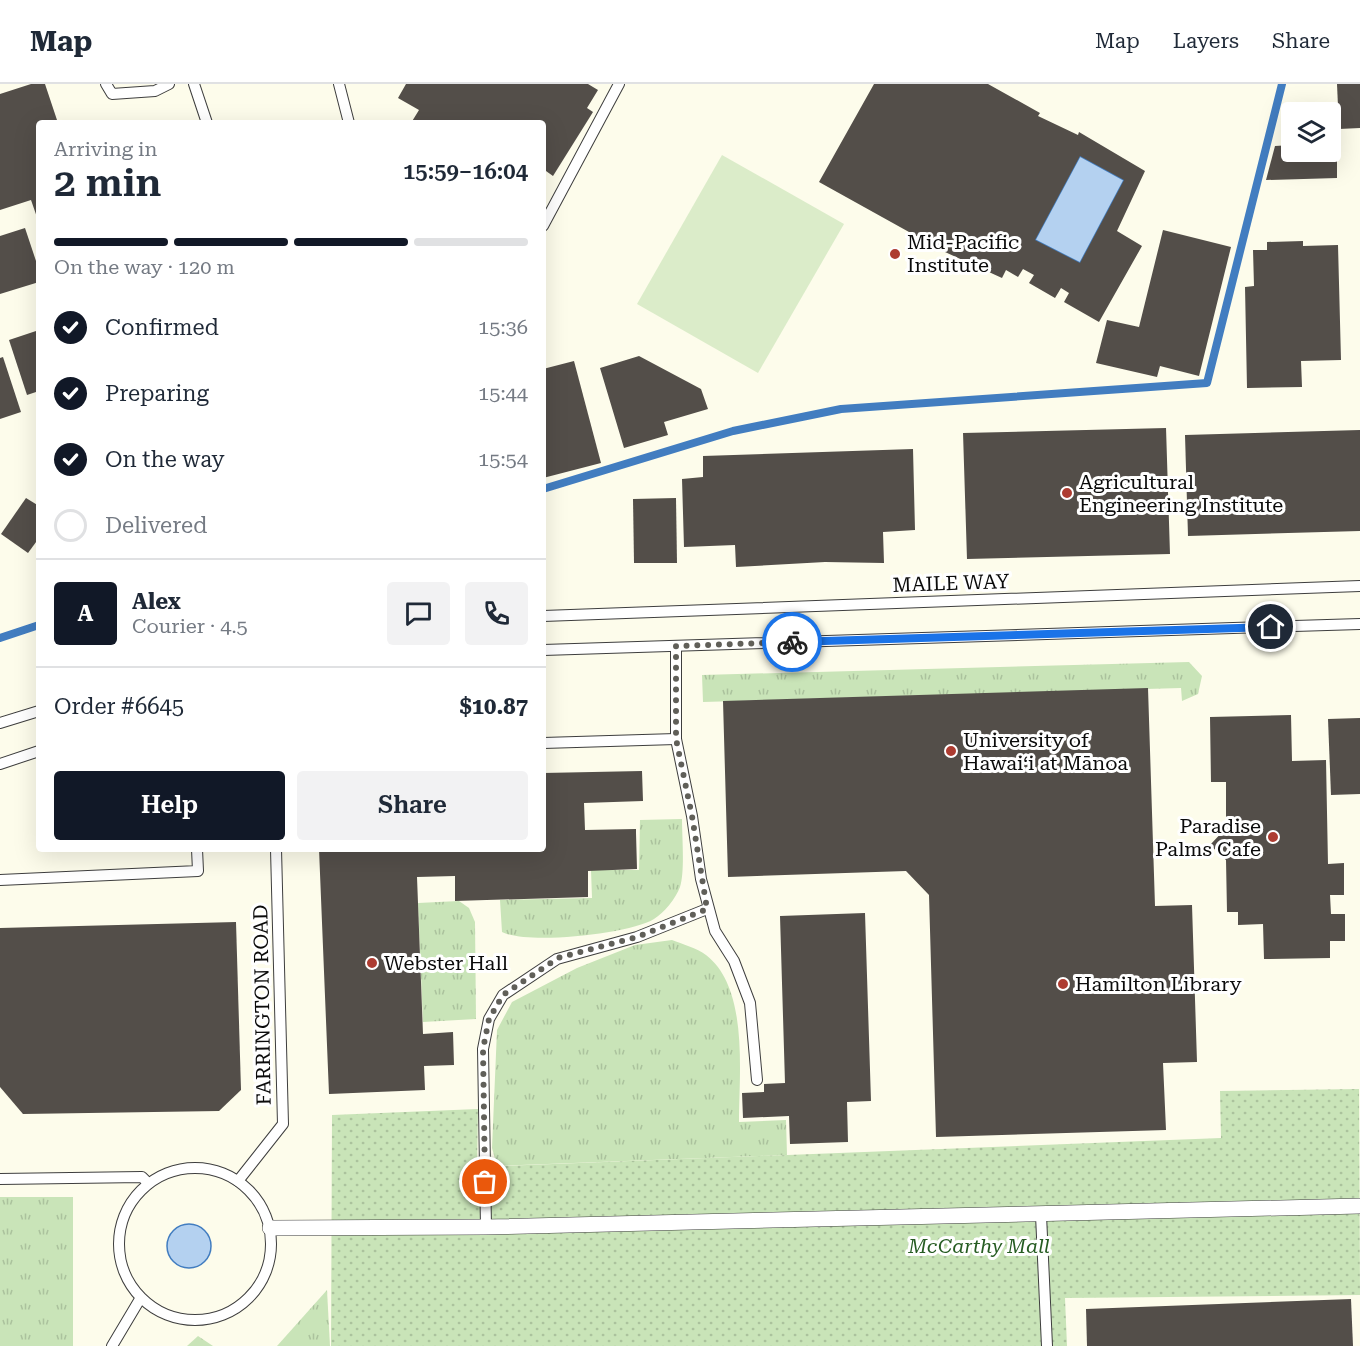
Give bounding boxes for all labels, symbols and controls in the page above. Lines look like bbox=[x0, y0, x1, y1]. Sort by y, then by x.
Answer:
text: Map bbox=[30, 25, 92, 58]
text: Map bbox=[1095, 29, 1140, 53]
text: Layers bbox=[1173, 29, 1239, 53]
text: Share bbox=[1272, 29, 1330, 53]
map controls bbox=[1281, 102, 1341, 162]
button: layers bbox=[1281, 102, 1341, 162]
text: Arriving in bbox=[54, 137, 157, 161]
text: 15:59–16:04 bbox=[403, 159, 528, 184]
text: 2 min bbox=[54, 160, 161, 206]
place label: Mid-Pacific Institute bbox=[907, 230, 1019, 277]
marker: Mid-Pacific Institute bbox=[888, 247, 902, 261]
text: On the way · 120 m bbox=[54, 255, 235, 279]
icon: check bbox=[54, 311, 87, 344]
text: Confirmed bbox=[105, 315, 219, 340]
text: 15:36 bbox=[478, 315, 528, 339]
icon: check bbox=[54, 377, 87, 410]
text: Preparing bbox=[105, 381, 209, 406]
text: 15:44 bbox=[478, 381, 528, 405]
icon: check bbox=[54, 443, 87, 476]
text: On the way bbox=[105, 447, 225, 472]
text: 15:54 bbox=[478, 447, 528, 471]
place label: Agricultural Engineering Institute bbox=[1079, 470, 1283, 517]
marker: Agricultural Engineering Institute bbox=[1060, 486, 1074, 500]
text: Delivered bbox=[105, 513, 207, 538]
street label: MAILE WAY bbox=[892, 569, 1010, 597]
button: chat bbox=[387, 582, 450, 645]
button: phone bbox=[465, 582, 528, 645]
text: Alex bbox=[132, 589, 181, 614]
text: A bbox=[78, 601, 93, 626]
pin bbox=[1245, 601, 1296, 652]
icon: home bbox=[1254, 610, 1287, 643]
courier bbox=[762, 612, 822, 672]
text: Courier · 4.5 bbox=[132, 614, 248, 638]
icon: bike bbox=[776, 626, 809, 659]
text: Order #6645 bbox=[54, 694, 184, 719]
text: $10.87 bbox=[459, 694, 528, 719]
place label: University of Hawaiʻi at Mānoa bbox=[963, 728, 1128, 775]
marker: University of Hawaiʻi at Mānoa bbox=[944, 744, 958, 758]
button: Help bbox=[54, 771, 285, 840]
button: Share bbox=[297, 771, 528, 840]
place label: Paradise Palms Cafe bbox=[1155, 814, 1261, 861]
marker: Paradise Palms Cafe bbox=[1266, 830, 1280, 844]
street label: FARRINGTON ROAD bbox=[248, 904, 276, 1106]
place label: Webster Hall bbox=[384, 951, 508, 975]
marker: Webster Hall bbox=[365, 956, 379, 970]
place label: Hamilton Library bbox=[1075, 972, 1242, 996]
marker: Hamilton Library bbox=[1056, 977, 1070, 991]
pin bbox=[459, 1156, 510, 1207]
icon: bag bbox=[468, 1165, 501, 1198]
park label: McCarthy Mall bbox=[907, 1234, 1050, 1258]

